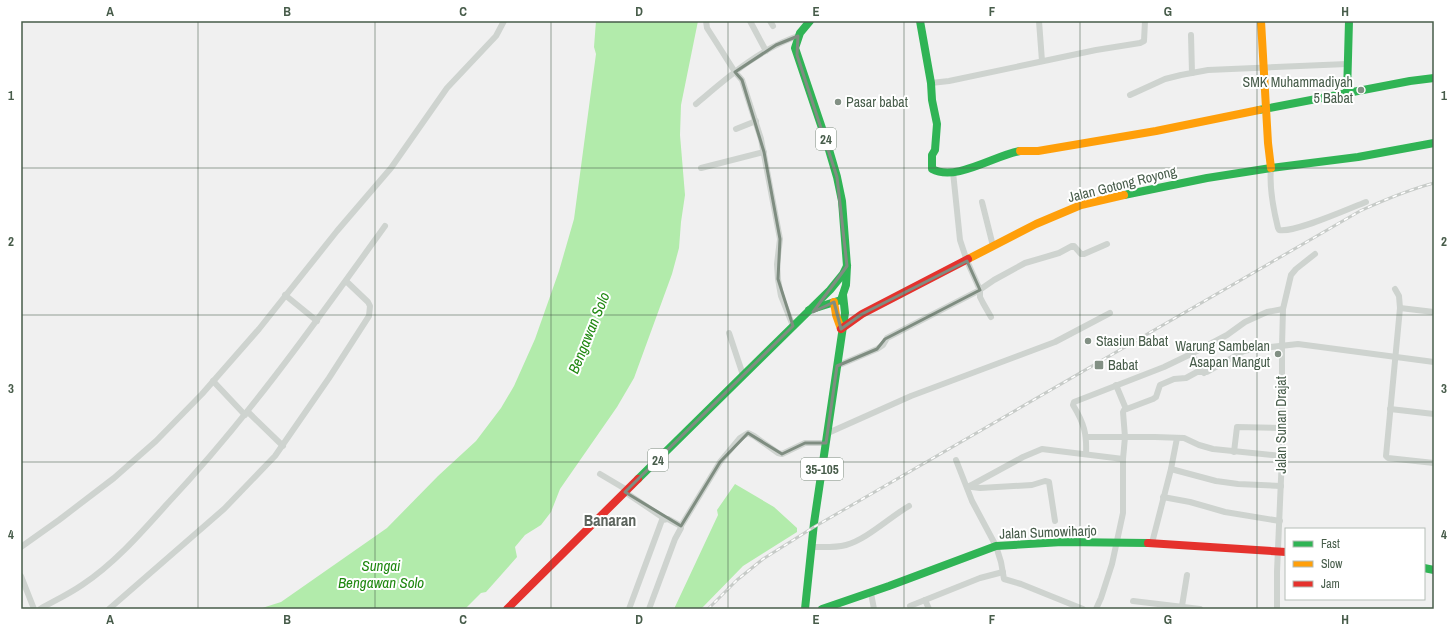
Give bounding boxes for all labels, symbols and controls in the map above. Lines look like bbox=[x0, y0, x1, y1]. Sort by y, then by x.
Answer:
text: A bbox=[106, 3, 114, 20]
text: B bbox=[283, 3, 291, 20]
text: C bbox=[459, 3, 467, 20]
text: D bbox=[635, 3, 643, 20]
text: E bbox=[812, 3, 820, 20]
text: F bbox=[989, 3, 996, 20]
text: G bbox=[1164, 3, 1172, 20]
text: H bbox=[1341, 3, 1349, 20]
place label: SMK Muhammadiyah 5 Babat bbox=[1243, 73, 1353, 107]
marker: SMK Muhammadiyah 5 Babat bbox=[1356, 85, 1366, 95]
text: 1 bbox=[8, 87, 14, 104]
text: 1 bbox=[1441, 87, 1447, 104]
place label: Pasar babat bbox=[846, 93, 908, 111]
marker: Pasar babat bbox=[833, 97, 843, 107]
road number: 24 bbox=[816, 128, 836, 150]
street label: Jalan Gotong Royong bbox=[1066, 162, 1179, 206]
text: 2 bbox=[8, 233, 14, 250]
text: 2 bbox=[1441, 233, 1447, 250]
water label: Bengawan Solo bbox=[563, 289, 614, 377]
place label: Stasiun Babat bbox=[1096, 332, 1168, 350]
marker: Stasiun Babat bbox=[1083, 336, 1093, 346]
place label: Warung Sambelan Asapan Mangut bbox=[1175, 337, 1270, 371]
marker: Warung Sambelan Asapan Mangut bbox=[1273, 349, 1283, 359]
place label: Babat bbox=[1108, 356, 1138, 374]
marker: Babat bbox=[1093, 359, 1105, 371]
street label: Jalan Sunan Drajat bbox=[1272, 376, 1290, 474]
text: 3 bbox=[8, 380, 14, 397]
text: 3 bbox=[1441, 380, 1447, 397]
road number: 24 bbox=[648, 449, 668, 471]
road number: 35-105 bbox=[801, 458, 843, 480]
district label: Banaran bbox=[584, 509, 636, 531]
street label: Jalan Sumowiharjo bbox=[999, 521, 1097, 543]
text: 4 bbox=[8, 526, 14, 543]
text: 4 bbox=[1441, 526, 1447, 543]
legend bbox=[1285, 528, 1425, 600]
text: Fast bbox=[1321, 536, 1340, 552]
water label: Sungai Bengawan Solo bbox=[338, 555, 424, 593]
text: Slow bbox=[1321, 556, 1343, 572]
text: Jam bbox=[1321, 576, 1340, 592]
text: A bbox=[106, 611, 114, 628]
text: B bbox=[283, 611, 291, 628]
text: C bbox=[459, 611, 467, 628]
text: D bbox=[635, 611, 643, 628]
text: E bbox=[812, 611, 820, 628]
text: F bbox=[989, 611, 996, 628]
text: G bbox=[1164, 611, 1172, 628]
text: H bbox=[1341, 611, 1349, 628]

